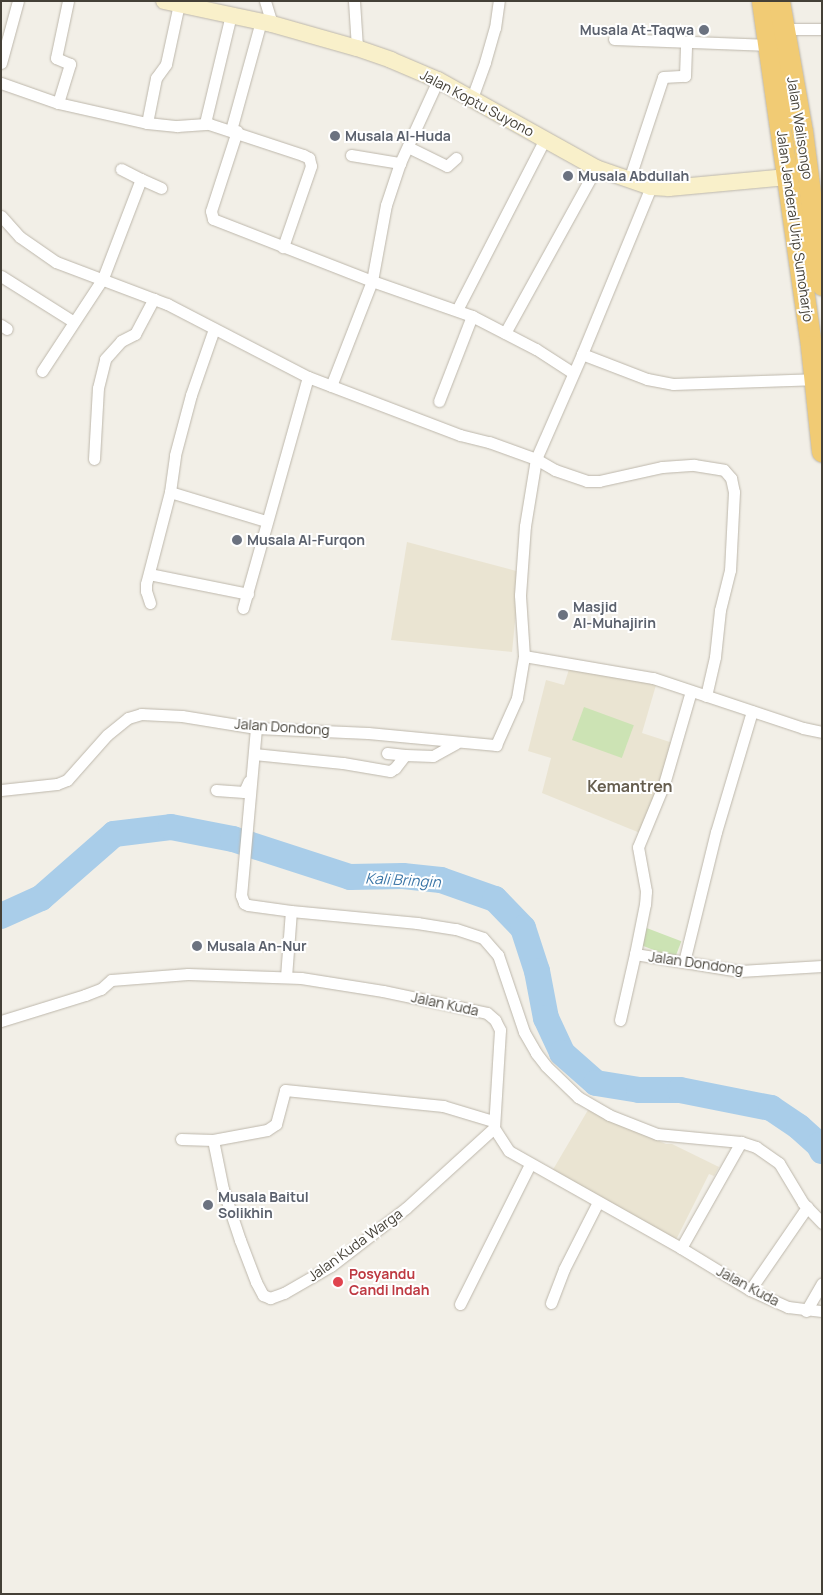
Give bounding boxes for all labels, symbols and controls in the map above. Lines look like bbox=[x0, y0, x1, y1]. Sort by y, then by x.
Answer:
place label: Musala At-Taqwa bbox=[580, 22, 694, 38]
marker: Musala At-Taqwa bbox=[698, 24, 710, 36]
street label: Jalan Koptu Suyono bbox=[417, 66, 537, 140]
street label: Jalan Walisongo bbox=[784, 75, 816, 181]
place label: Musala Al-Huda bbox=[345, 128, 451, 144]
street label: Jalan Jenderal Urip Sumoharjo bbox=[773, 129, 817, 323]
marker: Musala Al-Huda bbox=[329, 130, 341, 142]
place label: Musala Abdullah bbox=[578, 168, 689, 184]
marker: Musala Abdullah bbox=[562, 170, 574, 182]
place label: Musala Al-Furqon bbox=[247, 532, 365, 548]
marker: Musala Al-Furqon bbox=[231, 534, 243, 546]
place label: Masjid Al-Muhajirin bbox=[573, 599, 656, 632]
marker: Masjid Al-Muhajirin bbox=[557, 609, 569, 621]
street label: Jalan Dondong bbox=[234, 715, 330, 739]
district label: Kemantren bbox=[587, 776, 673, 796]
water label: Kali Bringin bbox=[365, 869, 441, 891]
place label: Musala An-Nur bbox=[207, 938, 307, 954]
marker: Musala An-Nur bbox=[191, 940, 203, 952]
street label: Jalan Dondong bbox=[648, 948, 744, 978]
street label: Jalan Kuda bbox=[410, 989, 480, 1019]
place label: Musala Baitul Solikhin bbox=[218, 1189, 309, 1222]
marker: Musala Baitul Solikhin bbox=[202, 1199, 214, 1211]
street label: Jalan Kuda Warga bbox=[305, 1205, 405, 1285]
street label: Jalan Kuda bbox=[714, 1262, 782, 1310]
place label: Posyandu Candi Indah bbox=[349, 1266, 429, 1298]
marker: Posyandu Candi Indah bbox=[331, 1275, 345, 1289]

